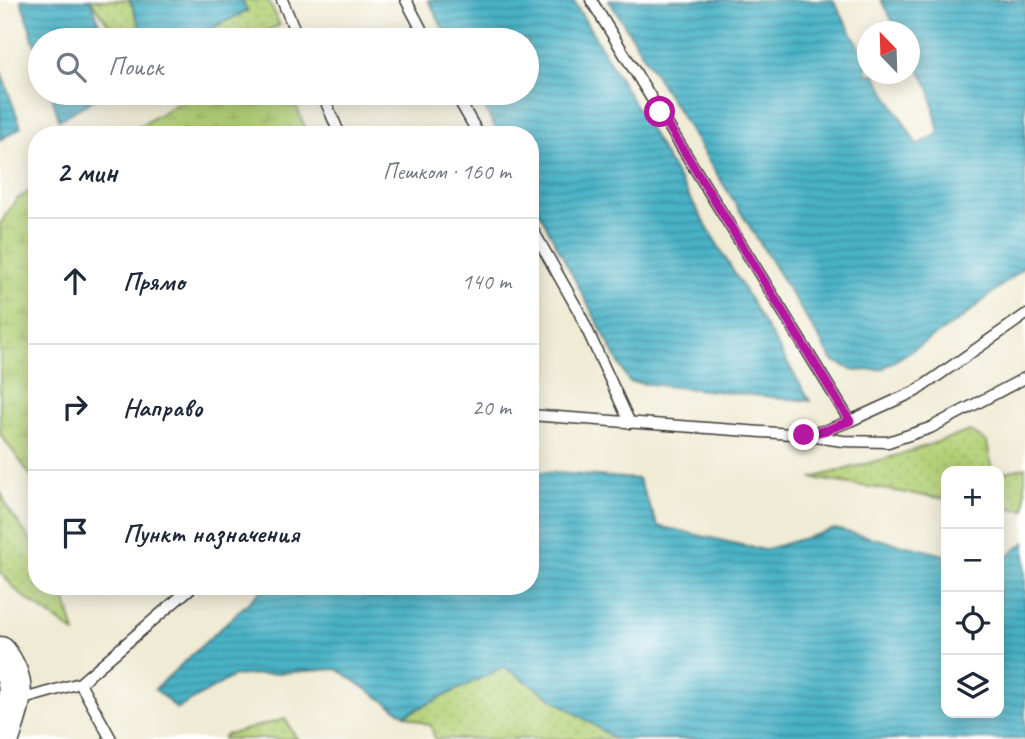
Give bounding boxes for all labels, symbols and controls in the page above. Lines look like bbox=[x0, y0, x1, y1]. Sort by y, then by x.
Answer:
north arrow bbox=[857, 21, 920, 84]
search box bbox=[28, 28, 539, 105]
icon: search bbox=[52, 48, 90, 86]
text: Поиск bbox=[108, 50, 163, 83]
route start bbox=[644, 96, 675, 127]
text: 2 мин bbox=[56, 153, 117, 191]
text: Пешком · 160 m bbox=[383, 157, 511, 186]
icon: ahead bbox=[56, 262, 94, 300]
text: Прямо bbox=[123, 265, 185, 298]
text: 140 m bbox=[462, 267, 511, 296]
icon: right bbox=[56, 388, 94, 426]
text: Направо bbox=[123, 391, 202, 424]
text: 20 m bbox=[472, 393, 511, 422]
route end bbox=[788, 419, 819, 450]
map controls bbox=[941, 466, 1004, 718]
button: + bbox=[941, 466, 1004, 529]
icon: arrive bbox=[56, 514, 94, 552]
text: Пункт назначения bbox=[123, 517, 299, 550]
button: − bbox=[941, 529, 1004, 592]
button: locate bbox=[941, 592, 1004, 655]
button: layers bbox=[941, 655, 1004, 718]

